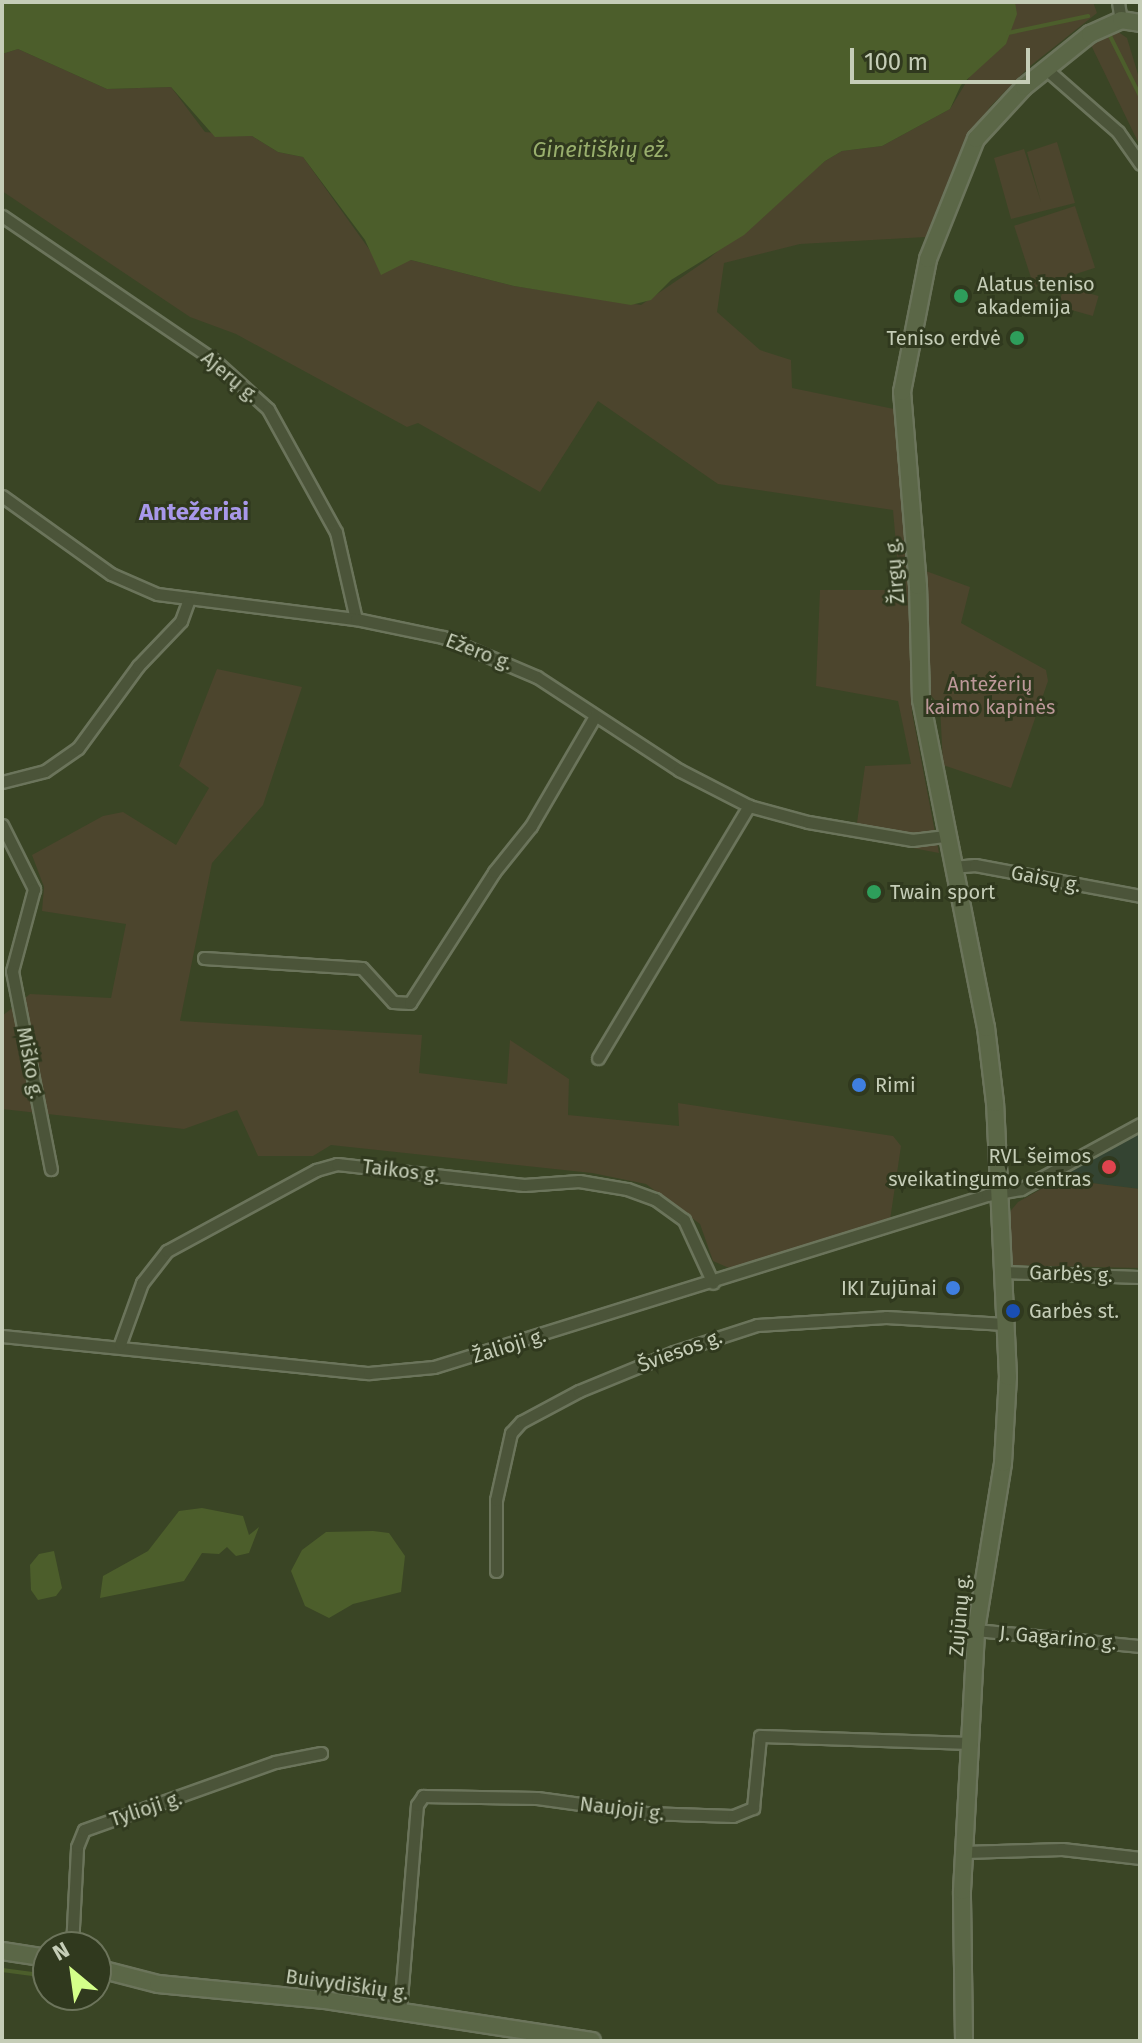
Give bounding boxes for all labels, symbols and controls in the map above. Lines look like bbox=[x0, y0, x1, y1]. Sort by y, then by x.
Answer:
scale bar bbox=[854, 32, 1034, 82]
text: 100 m bbox=[864, 48, 928, 76]
water label: Gineitiškių ež. bbox=[533, 137, 669, 163]
place label: Alatus teniso akademija bbox=[977, 272, 1095, 319]
marker: Alatus teniso akademija bbox=[952, 287, 970, 305]
place label: Teniso erdvė bbox=[887, 326, 1001, 350]
marker: Teniso erdvė bbox=[1008, 329, 1026, 347]
street label: Ajerų g. bbox=[196, 346, 264, 408]
district label: Antežeriai bbox=[139, 499, 249, 527]
street label: Žirgų g. bbox=[880, 537, 910, 605]
street label: Ežero g. bbox=[442, 628, 516, 676]
park label: Antežerių kaimo kapinės bbox=[925, 673, 1055, 720]
street label: Gaisų g. bbox=[1009, 860, 1083, 898]
place label: Twain sport bbox=[890, 880, 995, 904]
marker: Twain sport bbox=[865, 883, 883, 901]
street label: Miško g. bbox=[11, 1025, 49, 1101]
place label: Rimi bbox=[875, 1073, 916, 1097]
marker: Rimi bbox=[850, 1076, 868, 1094]
place label: RVL šeimos sveikatingumo centras bbox=[888, 1144, 1091, 1191]
street label: Taikos g. bbox=[361, 1154, 441, 1188]
marker: RVL šeimos sveikatingumo centras bbox=[1098, 1156, 1120, 1178]
street label: Garbės g. bbox=[1029, 1261, 1113, 1287]
place label: IKI Zujūnai bbox=[841, 1276, 937, 1300]
marker: IKI Zujūnai bbox=[944, 1279, 962, 1297]
place label: Garbės st. bbox=[1029, 1299, 1119, 1323]
marker: Garbės st. bbox=[1004, 1302, 1022, 1320]
street label: Žalioji g. bbox=[469, 1323, 549, 1369]
street label: Šviesos g. bbox=[635, 1325, 725, 1377]
street label: Zujūnų g. bbox=[944, 1573, 976, 1657]
street label: J. Gagarino g. bbox=[998, 1621, 1118, 1655]
street label: Tylioji g. bbox=[107, 1786, 185, 1832]
street label: Naujoji g. bbox=[578, 1792, 666, 1826]
north arrow bbox=[32, 1931, 112, 2011]
text: N bbox=[48, 1936, 74, 1967]
street label: Buivydiškių g. bbox=[284, 1964, 410, 2006]

